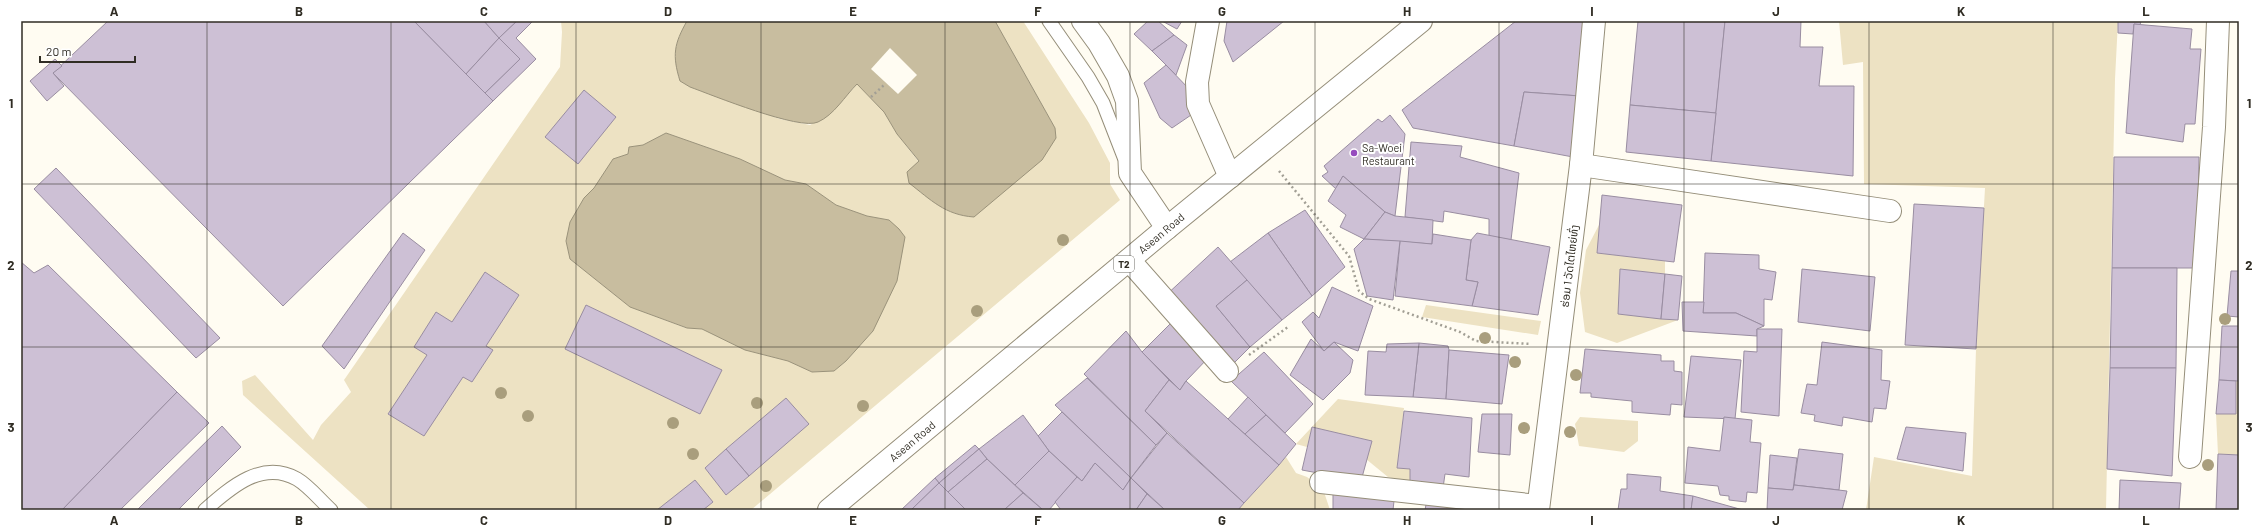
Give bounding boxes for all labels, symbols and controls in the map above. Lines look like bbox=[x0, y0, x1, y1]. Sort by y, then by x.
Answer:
text: A bbox=[110, 3, 119, 19]
text: B bbox=[295, 3, 303, 19]
text: C bbox=[480, 3, 488, 19]
text: D bbox=[664, 3, 672, 19]
text: E bbox=[849, 3, 857, 19]
text: F bbox=[1034, 3, 1042, 19]
text: G bbox=[1218, 3, 1226, 19]
text: H bbox=[1403, 3, 1411, 19]
text: I bbox=[1590, 3, 1594, 19]
text: J bbox=[1772, 3, 1780, 19]
text: K bbox=[1957, 3, 1965, 19]
text: L bbox=[2142, 3, 2150, 19]
scale bar bbox=[40, 38, 135, 64]
text: 20 m bbox=[46, 44, 72, 58]
text: 1 bbox=[9, 95, 13, 111]
text: 1 bbox=[2247, 95, 2251, 111]
place label: Sa-Woei Restaurant bbox=[1362, 141, 1415, 167]
marker: Sa-Woei Restaurant bbox=[1349, 148, 1359, 158]
street label: Asean Road bbox=[1135, 210, 1187, 256]
street label: ຮ່ອມ 1 ວັດໄຕໄຫຍ່ທົ່ງ bbox=[1557, 224, 1581, 308]
road number: T2 bbox=[1114, 256, 1134, 272]
text: 2 bbox=[7, 257, 15, 273]
text: 2 bbox=[2245, 257, 2253, 273]
street label: Asean Road bbox=[886, 418, 938, 464]
text: 3 bbox=[7, 419, 15, 435]
text: 3 bbox=[2245, 419, 2253, 435]
text: A bbox=[110, 512, 119, 528]
text: B bbox=[295, 512, 303, 528]
text: C bbox=[480, 512, 488, 528]
text: D bbox=[664, 512, 672, 528]
text: E bbox=[849, 512, 857, 528]
text: F bbox=[1034, 512, 1042, 528]
text: G bbox=[1218, 512, 1226, 528]
text: H bbox=[1403, 512, 1411, 528]
text: I bbox=[1590, 512, 1594, 528]
text: J bbox=[1772, 512, 1780, 528]
text: K bbox=[1957, 512, 1965, 528]
text: L bbox=[2142, 512, 2150, 528]

